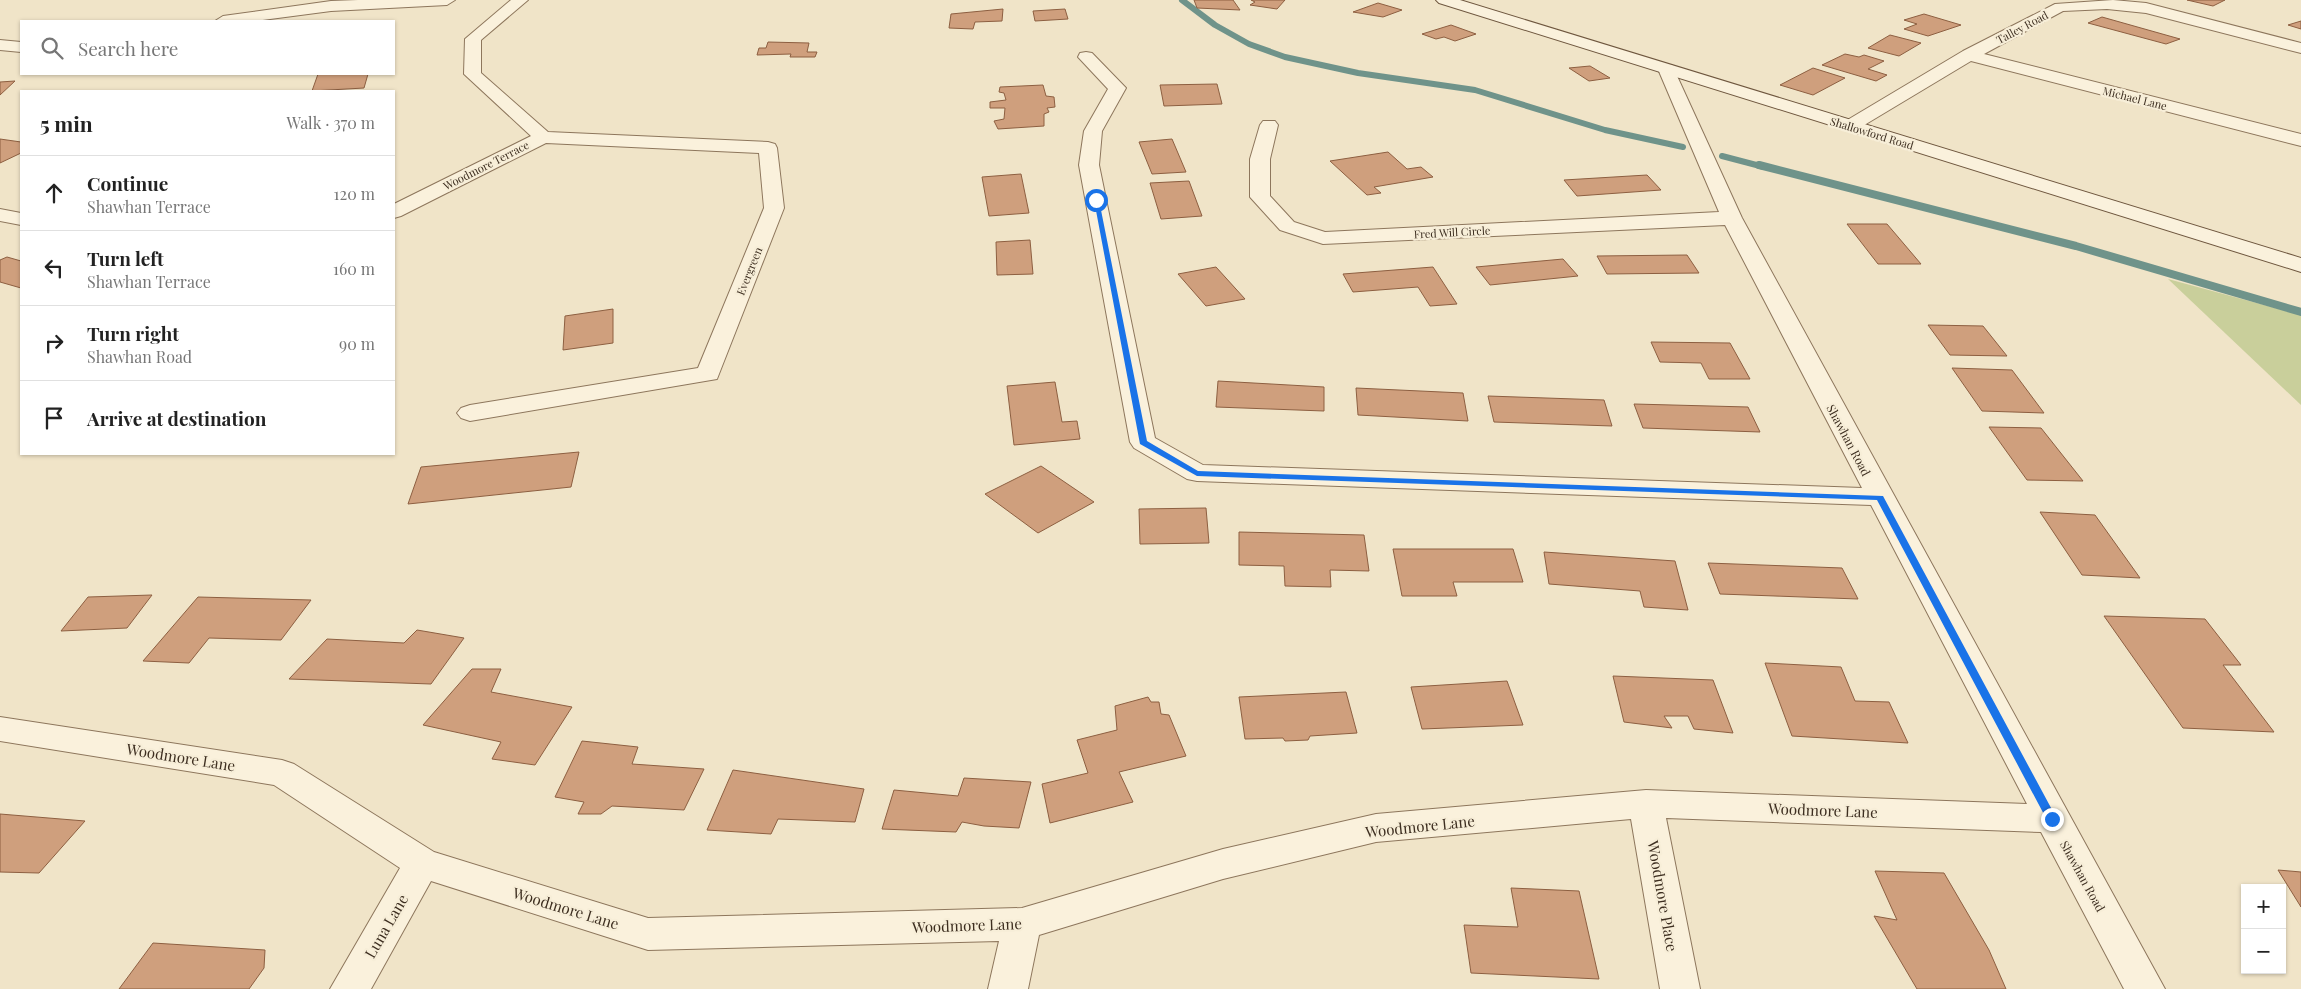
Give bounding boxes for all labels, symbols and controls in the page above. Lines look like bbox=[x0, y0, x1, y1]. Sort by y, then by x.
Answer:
street label: Talley Road bbox=[1993, 7, 2051, 47]
search box bbox=[20, 20, 395, 75]
icon: search bbox=[38, 34, 66, 62]
text: Search here bbox=[78, 35, 178, 61]
street label: Michael Lane bbox=[2101, 83, 2169, 113]
text: 5 min bbox=[40, 109, 93, 137]
text: Walk · 370 m bbox=[286, 112, 375, 133]
street label: Shallowford Road bbox=[1828, 113, 1916, 153]
street label: Woodmore Terrace bbox=[440, 137, 532, 194]
text: Continue bbox=[87, 170, 168, 196]
icon: ahead bbox=[40, 179, 68, 207]
text: 120 m bbox=[334, 183, 375, 204]
route start bbox=[1085, 189, 1108, 212]
text: Shawhan Terrace bbox=[87, 196, 211, 217]
street label: Fred Will Circle bbox=[1413, 222, 1491, 241]
street label: Evergreen bbox=[733, 244, 766, 297]
text: Turn left bbox=[87, 245, 164, 271]
icon: left bbox=[40, 254, 68, 282]
text: 160 m bbox=[333, 258, 375, 279]
text: Shawhan Terrace bbox=[87, 271, 211, 292]
text: Turn right bbox=[87, 320, 179, 346]
icon: right bbox=[40, 329, 68, 357]
text: 90 m bbox=[339, 333, 375, 354]
text: Shawhan Road bbox=[87, 346, 192, 367]
street label: Shawhan Road bbox=[1823, 401, 1875, 479]
icon: arrive bbox=[40, 404, 68, 432]
text: Arrive at destination bbox=[87, 405, 267, 431]
street label: Woodmore Lane bbox=[124, 738, 237, 775]
street label: Woodmore Lane bbox=[1767, 798, 1878, 822]
route end bbox=[2041, 808, 2064, 831]
street label: Woodmore Lane bbox=[1363, 810, 1476, 842]
street label: Woodmore Place bbox=[1643, 838, 1683, 953]
street label: Shawhan Road bbox=[2057, 838, 2109, 914]
street label: Woodmore Lane bbox=[510, 882, 621, 934]
map controls bbox=[2241, 884, 2286, 974]
button: + bbox=[2241, 884, 2286, 929]
street label: Luna Lane bbox=[360, 891, 412, 961]
street label: Woodmore Lane bbox=[911, 913, 1022, 937]
button: − bbox=[2241, 929, 2286, 974]

